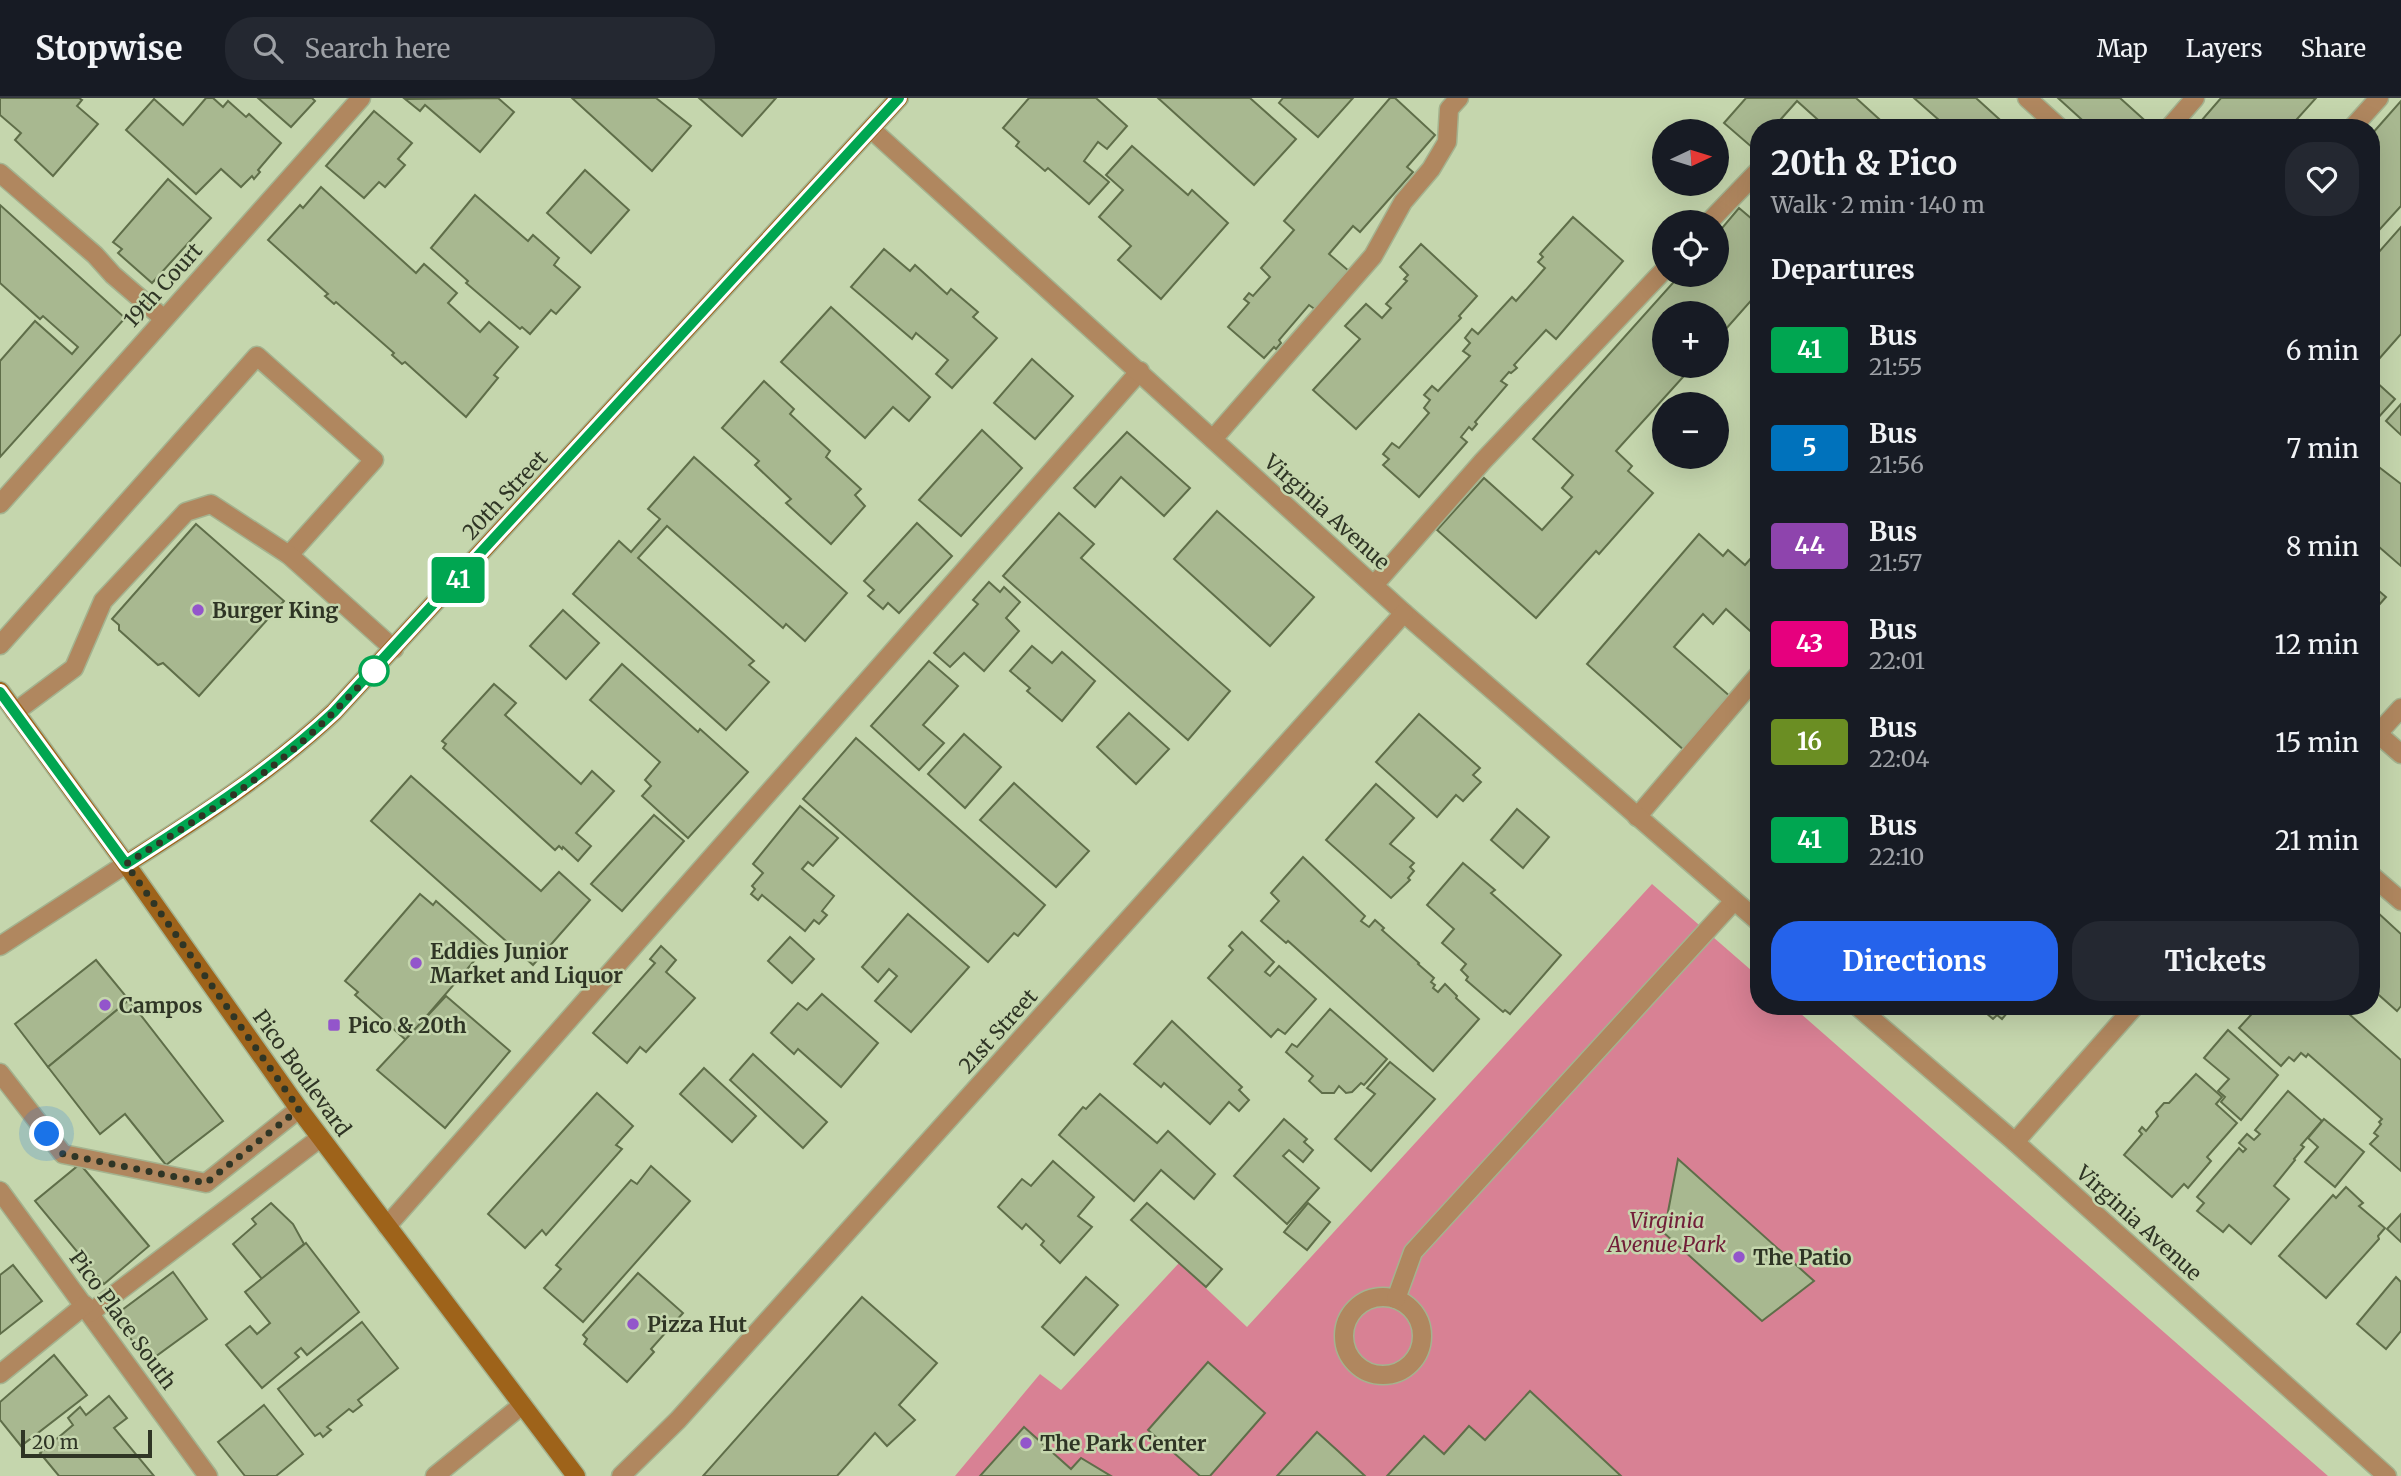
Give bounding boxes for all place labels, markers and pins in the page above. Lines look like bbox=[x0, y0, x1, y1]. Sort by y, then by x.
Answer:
place label: Burger King bbox=[212, 597, 338, 624]
marker: Burger King bbox=[190, 602, 206, 618]
unlabelled marker bbox=[359, 656, 389, 686]
place label: Eddies Junior Market and Liquor bbox=[430, 938, 623, 989]
marker: Eddies Junior Market and Liquor bbox=[408, 955, 424, 971]
place label: Campos bbox=[119, 992, 203, 1019]
marker: Campos bbox=[97, 997, 113, 1013]
place label: Pico & 20th bbox=[348, 1012, 467, 1039]
marker: Pico & 20th bbox=[326, 1017, 342, 1033]
place label: The Patio bbox=[1753, 1244, 1852, 1271]
marker: The Patio bbox=[1731, 1249, 1747, 1265]
place label: Pizza Hut bbox=[647, 1311, 747, 1338]
marker: Pizza Hut bbox=[625, 1316, 641, 1332]
place label: The Park Center bbox=[1040, 1430, 1207, 1457]
marker: The Park Center bbox=[1018, 1435, 1034, 1451]

